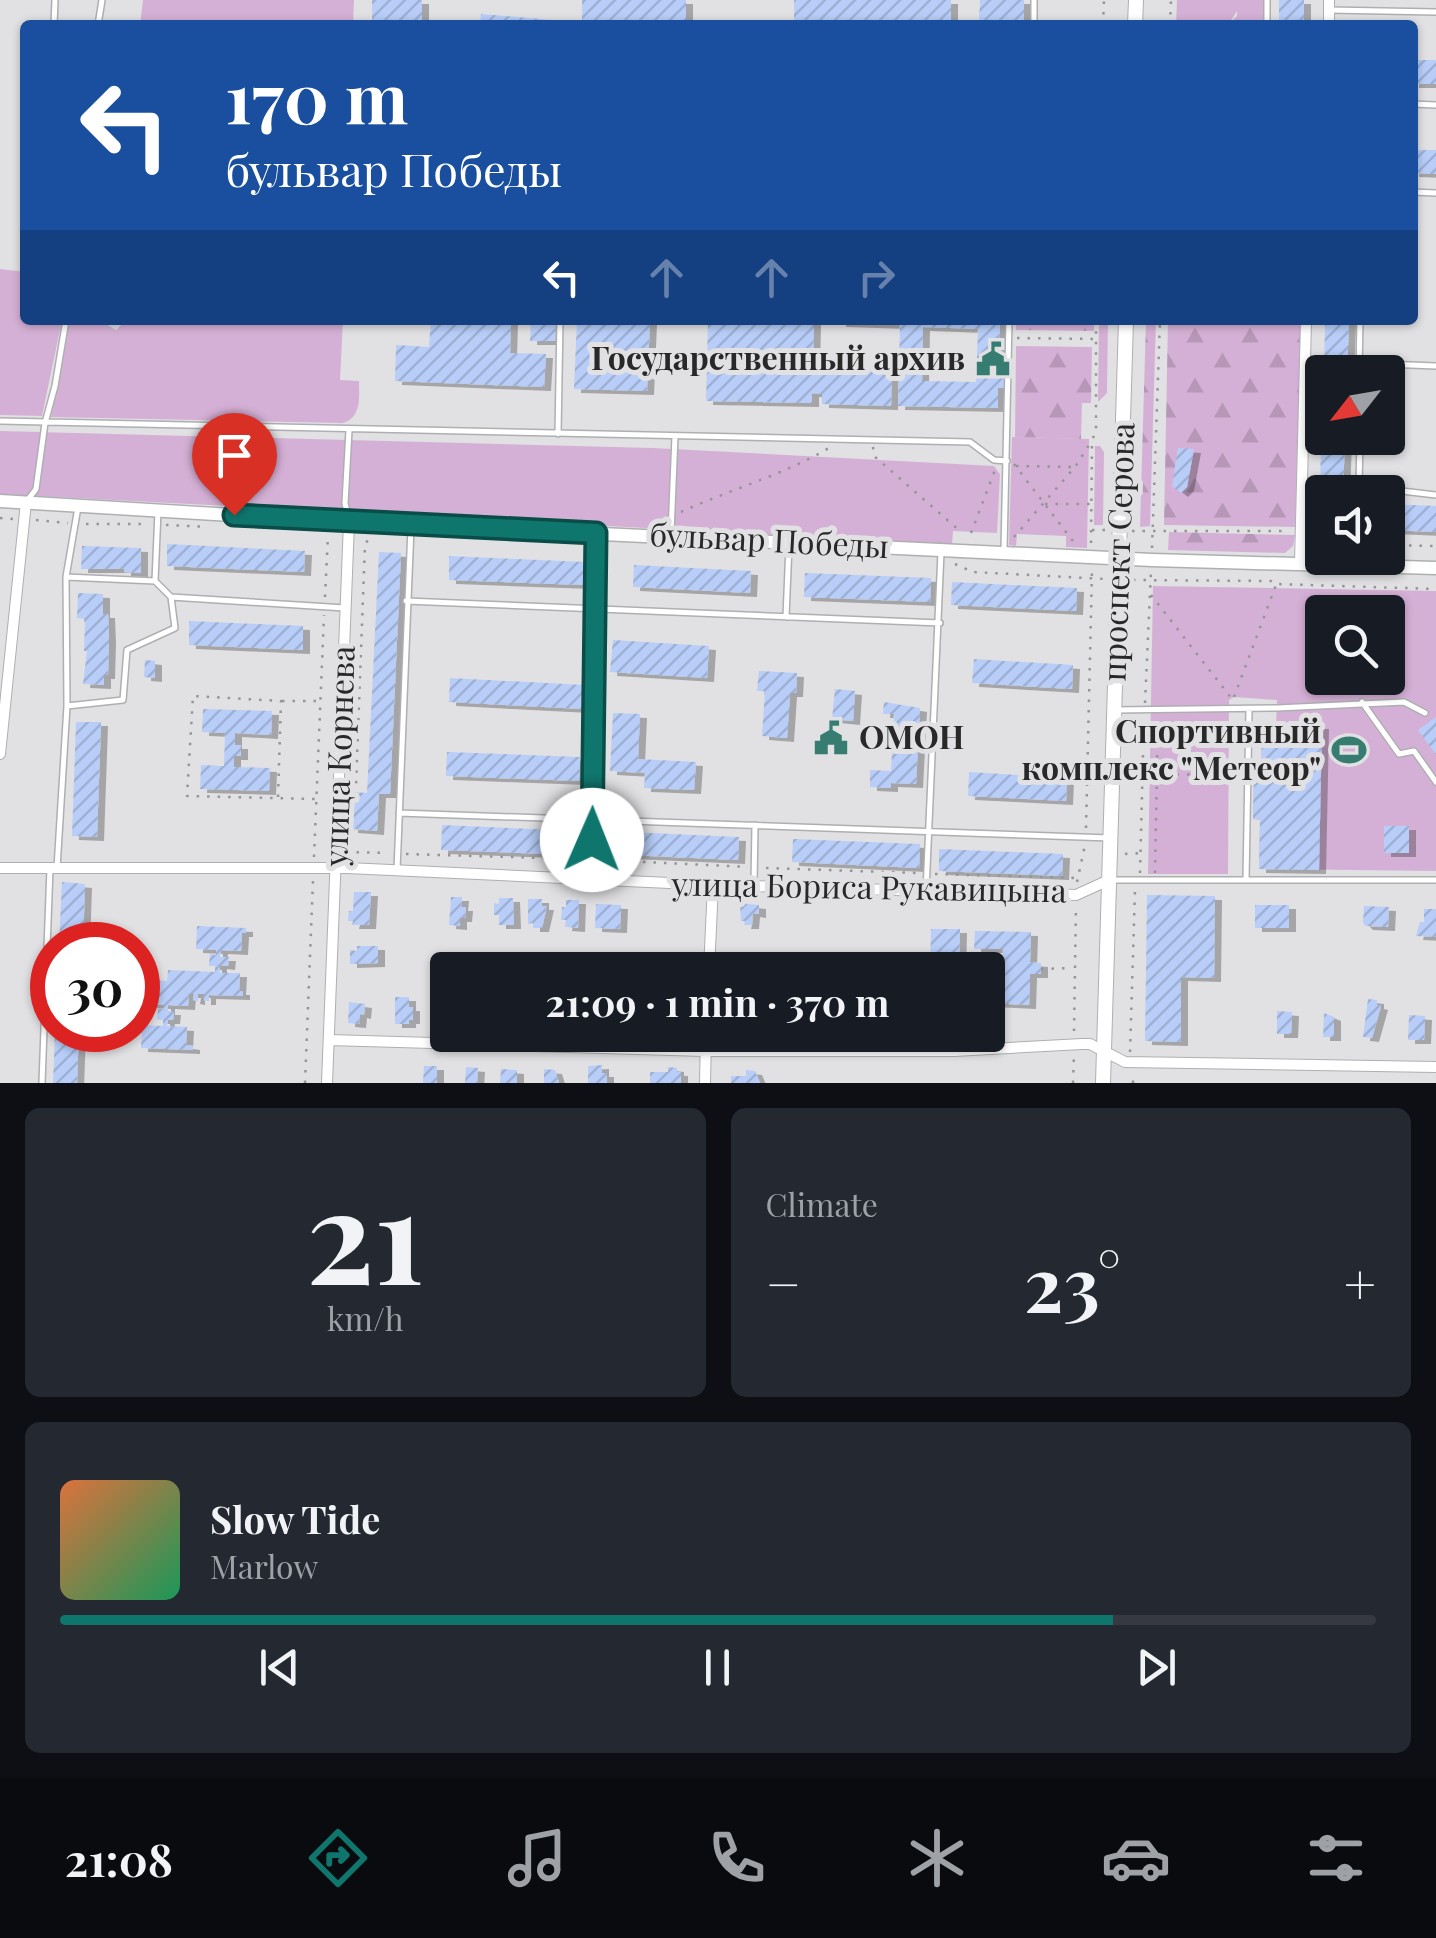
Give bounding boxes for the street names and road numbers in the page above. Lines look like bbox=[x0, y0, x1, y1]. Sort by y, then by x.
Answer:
street label: проспект Серова bbox=[1090, 422, 1143, 682]
street label: бульвар Победы bbox=[648, 511, 890, 566]
street label: улица Корнева bbox=[312, 645, 363, 868]
street label: улица Бориса Рукавицына bbox=[670, 861, 1067, 910]

